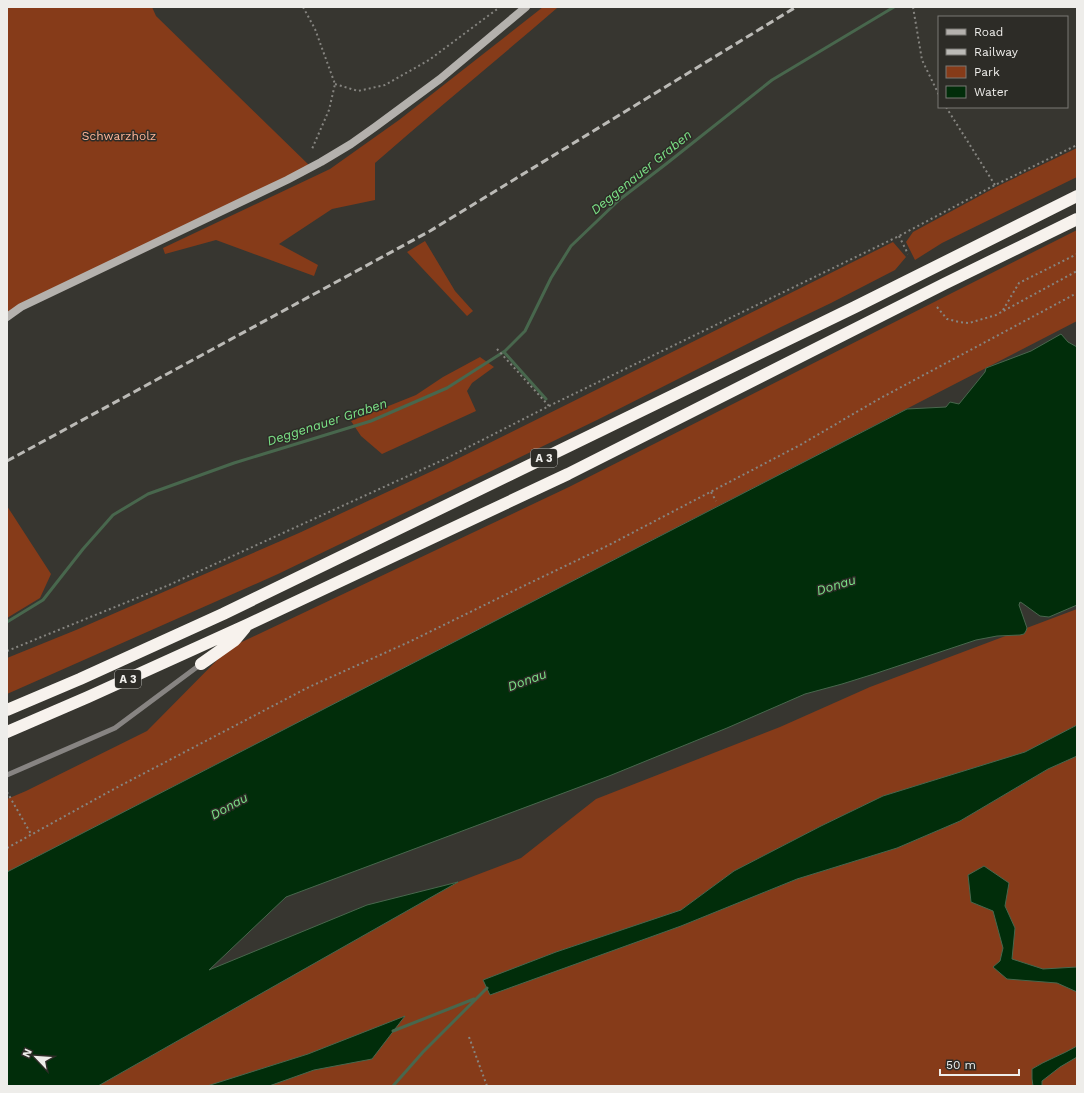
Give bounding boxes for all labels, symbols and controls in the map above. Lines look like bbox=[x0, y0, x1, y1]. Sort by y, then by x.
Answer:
legend bbox=[938, 16, 1068, 108]
text: Road bbox=[974, 25, 1003, 39]
text: Railway bbox=[974, 45, 1019, 59]
text: Park bbox=[974, 65, 1000, 79]
text: Water bbox=[974, 85, 1009, 99]
water label: Deggenauer Graben bbox=[588, 127, 695, 217]
park label: Schwarzholz bbox=[82, 129, 156, 143]
water label: Deggenauer Graben bbox=[265, 395, 389, 448]
road number: A 3 bbox=[531, 449, 557, 467]
water label: Donau bbox=[814, 572, 858, 598]
water label: Donau bbox=[505, 666, 549, 694]
road number: A 3 bbox=[115, 670, 141, 688]
water label: Donau bbox=[208, 790, 251, 822]
north arrow bbox=[16, 1037, 56, 1077]
text: N bbox=[20, 1047, 35, 1059]
scale bar bbox=[940, 1051, 1019, 1077]
text: 50 m bbox=[946, 1058, 976, 1072]

